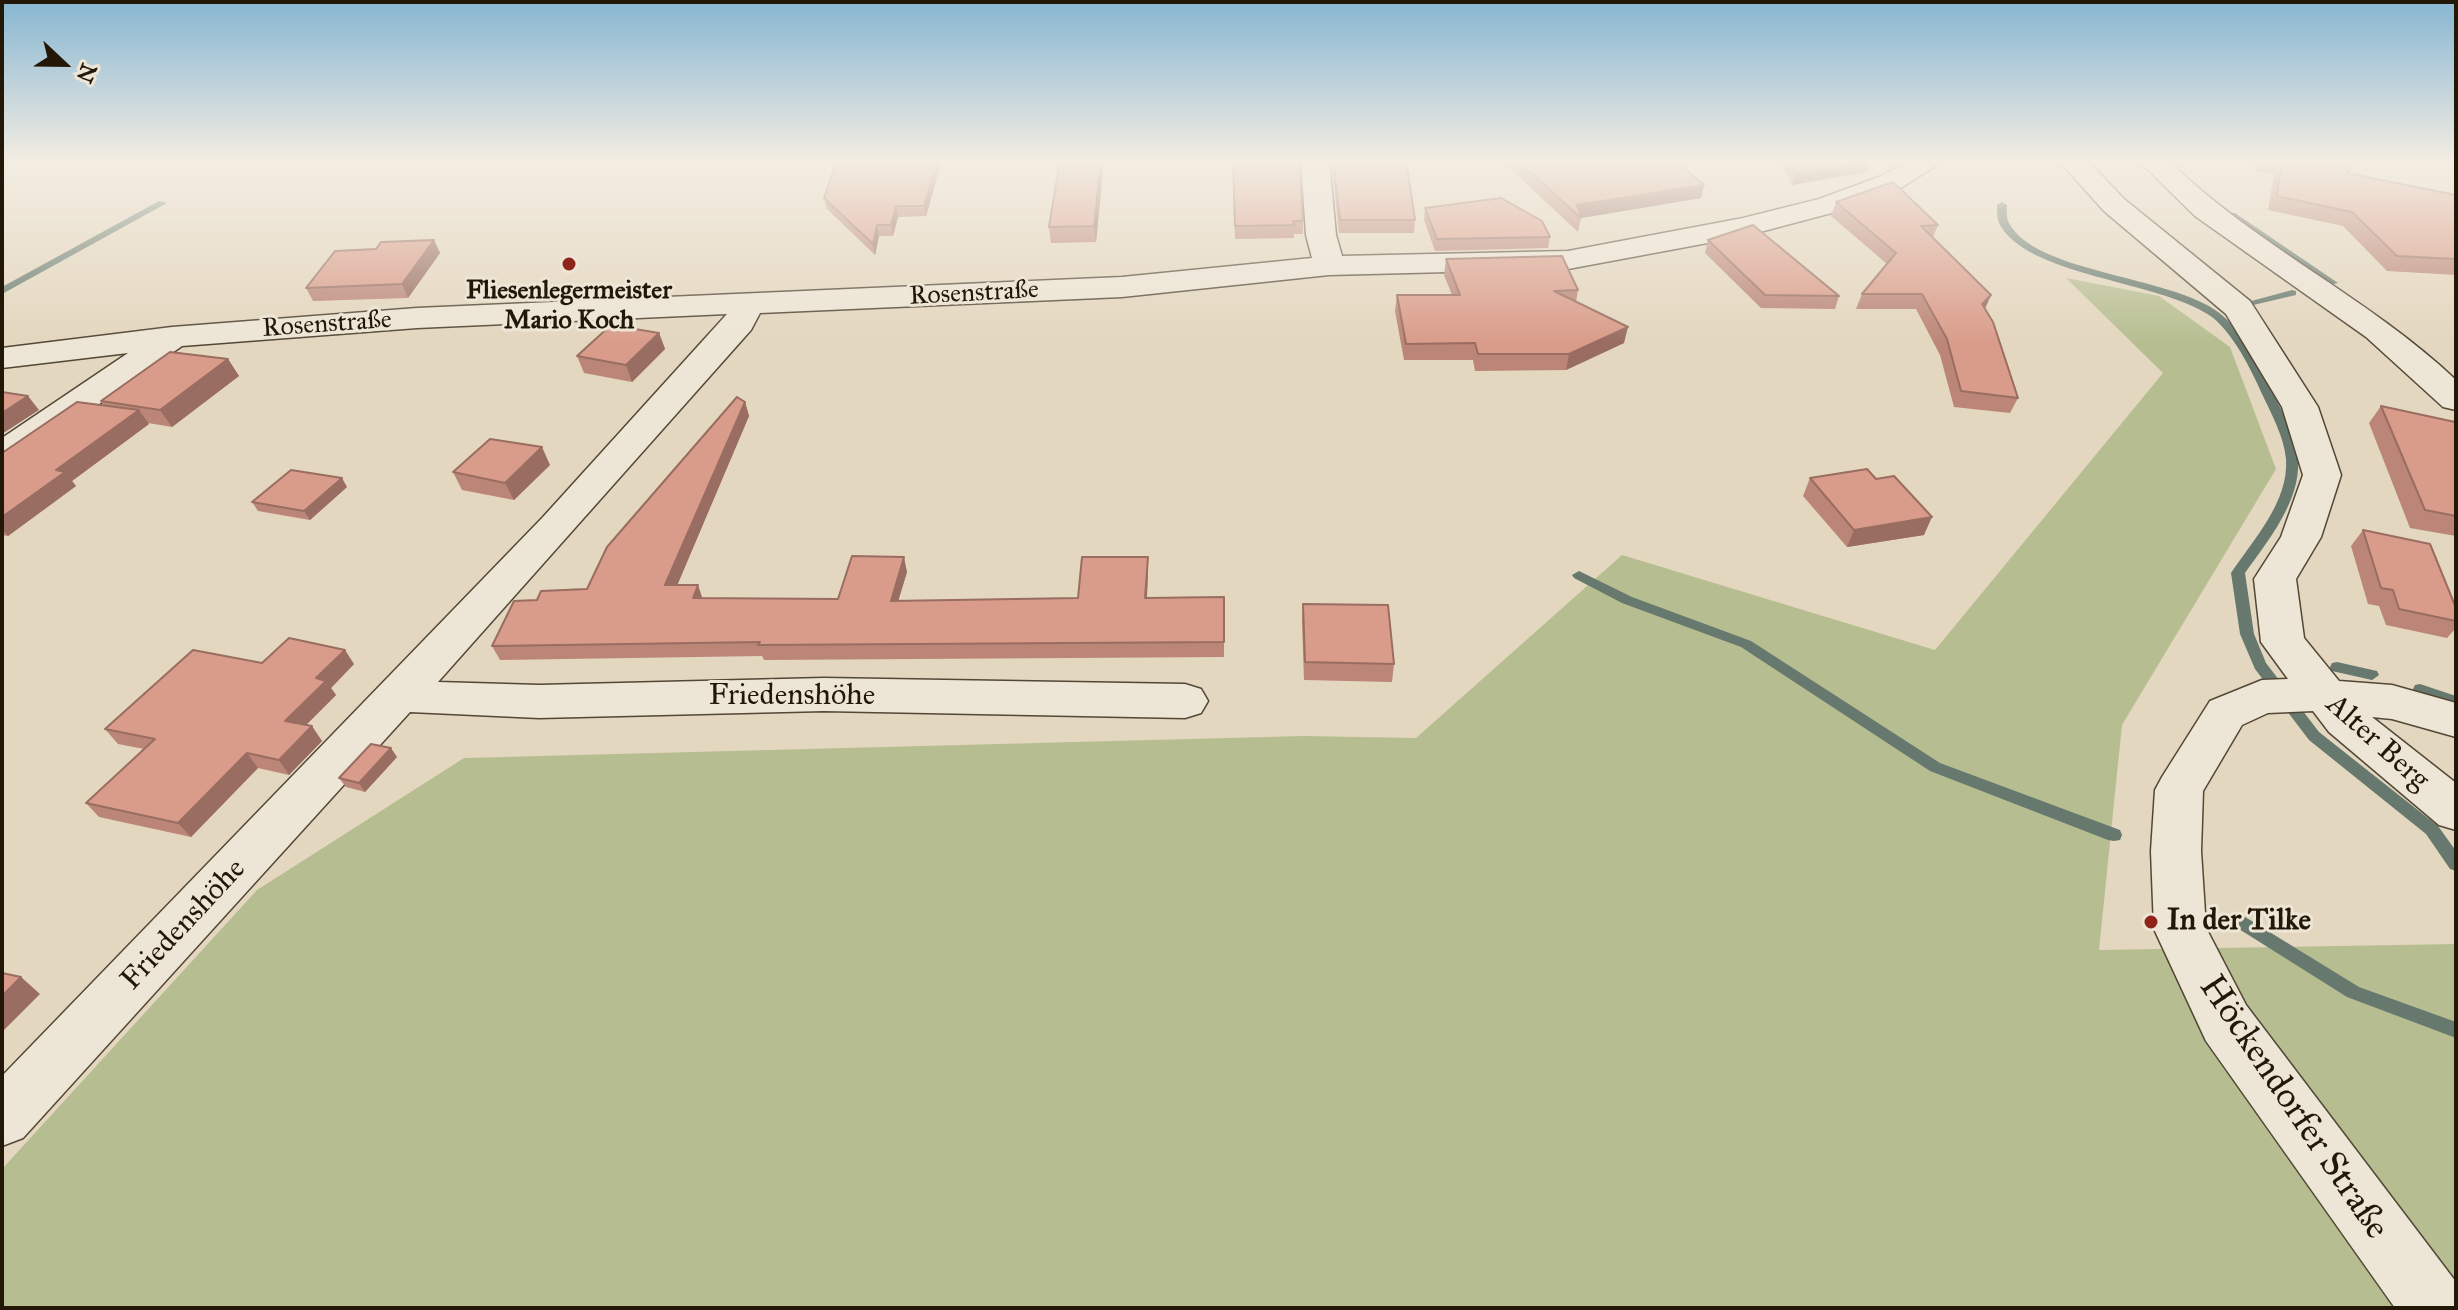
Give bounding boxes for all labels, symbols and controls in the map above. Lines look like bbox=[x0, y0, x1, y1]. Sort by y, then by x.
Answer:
north arrow bbox=[24, 24, 104, 104]
text: N bbox=[71, 59, 103, 87]
marker: Fliesenlegermeister Mario Koch bbox=[560, 255, 578, 273]
street label: Rosenstraße bbox=[909, 275, 1039, 313]
place label: Fliesenlegermeister Mario Koch bbox=[466, 276, 672, 338]
street label: Rosenstraße bbox=[261, 305, 393, 345]
street label: Friedenshöhe bbox=[709, 679, 875, 715]
street label: Alter Berg bbox=[2318, 687, 2436, 799]
street label: Friedenshöhe bbox=[114, 852, 254, 998]
place label: In der Tilke bbox=[2167, 904, 2311, 940]
marker: In der Tilke bbox=[2142, 913, 2160, 931]
street label: Höckendorfer Straße bbox=[2189, 968, 2397, 1248]

